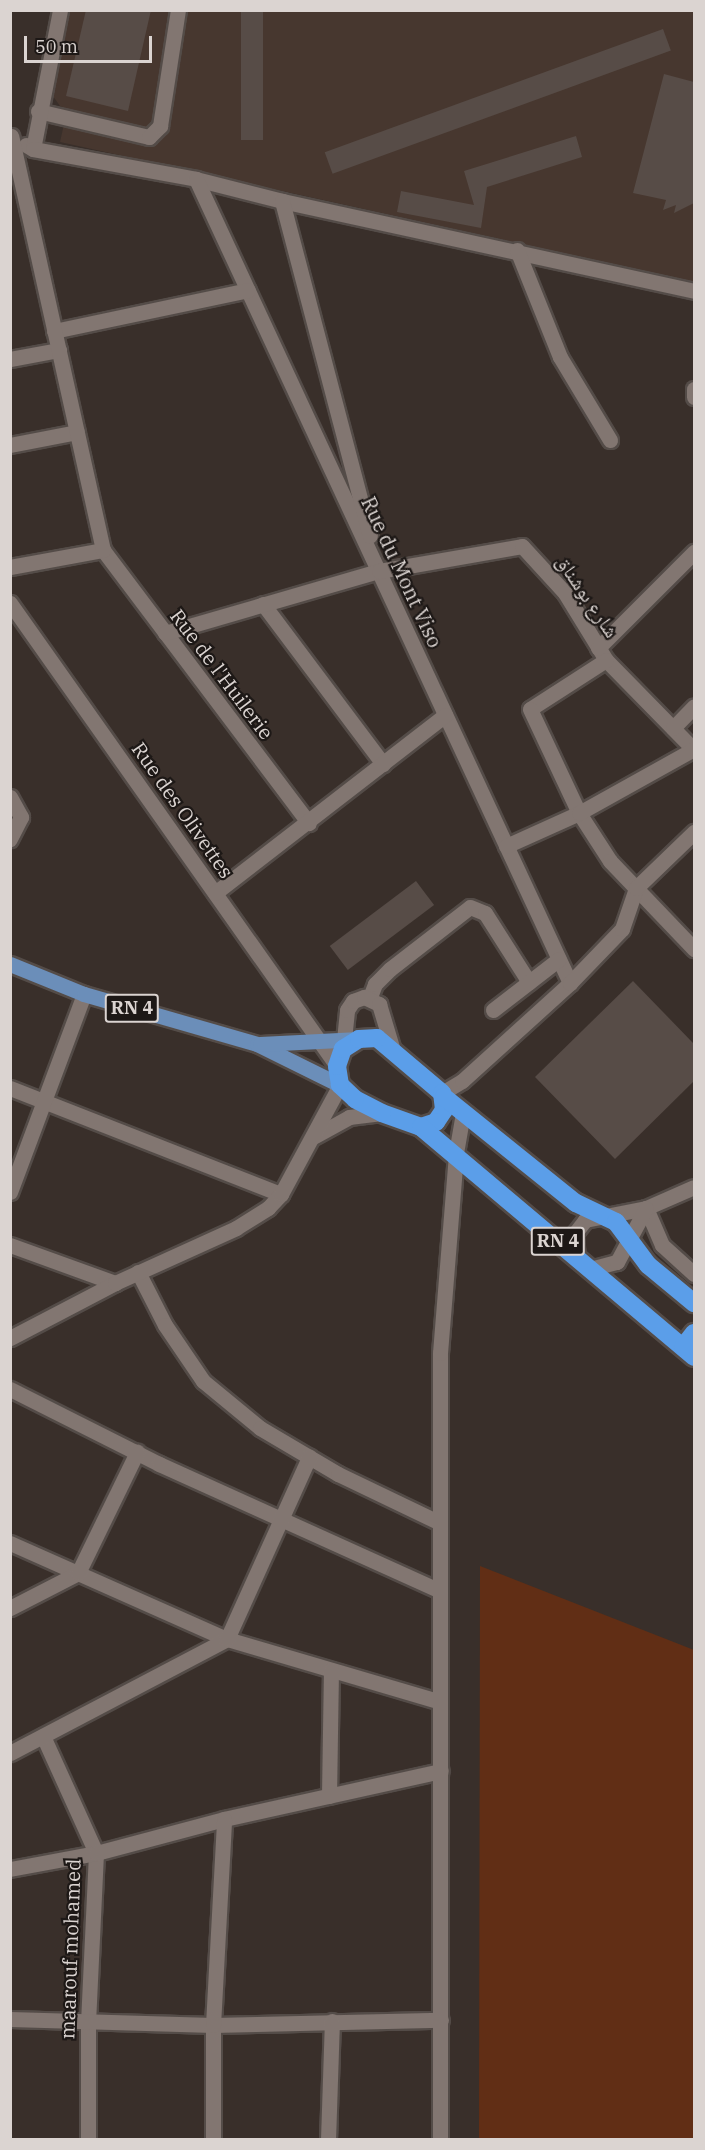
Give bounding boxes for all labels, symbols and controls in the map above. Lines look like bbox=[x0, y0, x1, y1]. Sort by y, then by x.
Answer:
scale bar bbox=[27, 24, 154, 62]
text: 50 m bbox=[35, 35, 78, 58]
street label: Rue du Mont Viso bbox=[357, 493, 447, 651]
street label: شارع بوشناق bbox=[552, 550, 624, 642]
street label: Rue de l'Huilerie bbox=[165, 604, 279, 744]
street label: Rue des Olivettes bbox=[127, 737, 239, 883]
road number: RN 4 bbox=[104, 993, 160, 1023]
road number: RN 4 bbox=[530, 1226, 586, 1256]
street label: maarouf mohamed bbox=[55, 1858, 85, 2040]

